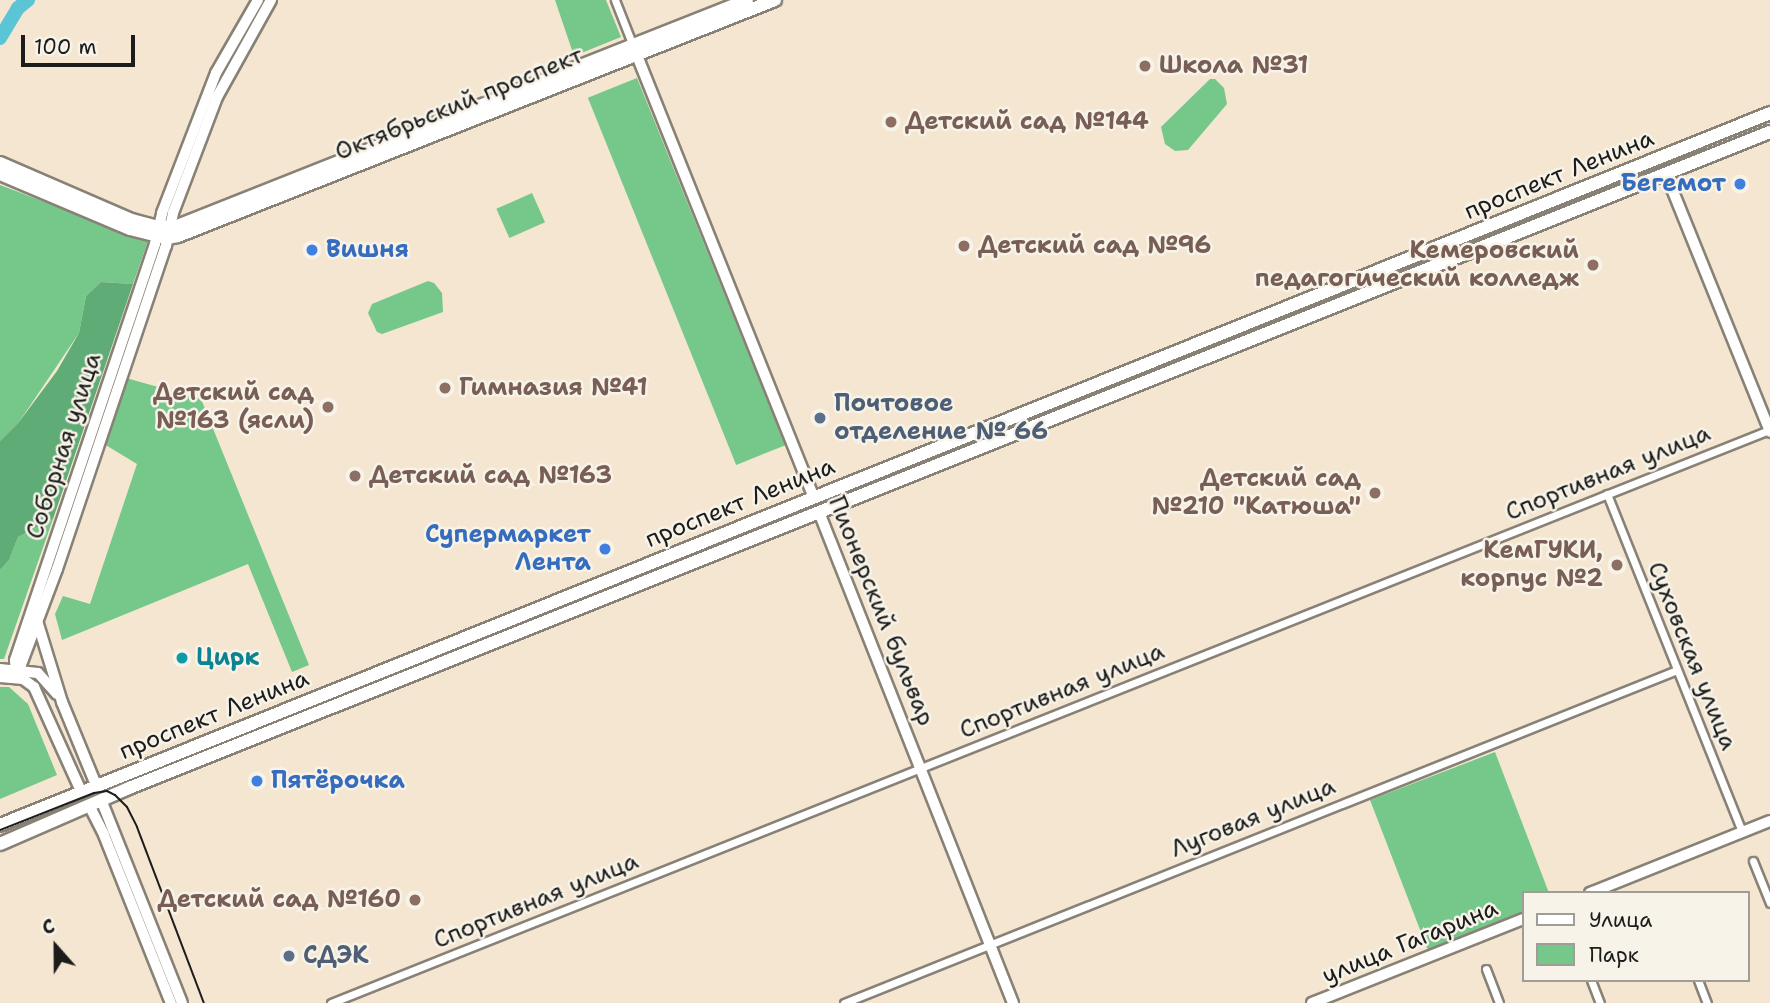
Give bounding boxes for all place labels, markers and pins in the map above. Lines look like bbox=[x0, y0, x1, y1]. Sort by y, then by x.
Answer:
place label: Школа №31 bbox=[1159, 52, 1309, 80]
marker: Школа №31 bbox=[1137, 58, 1153, 74]
place label: Детский сад №144 bbox=[905, 108, 1149, 136]
marker: Детский сад №144 bbox=[883, 114, 899, 130]
place label: Бегемот bbox=[1621, 170, 1726, 198]
marker: Бегемот bbox=[1732, 176, 1748, 192]
place label: Детский сад №96 bbox=[978, 232, 1211, 260]
place label: Вишня bbox=[326, 236, 409, 264]
place label: Кемеровский педагогический колледж bbox=[1255, 237, 1579, 293]
marker: Детский сад №96 bbox=[956, 238, 972, 254]
marker: Вишня bbox=[304, 242, 320, 258]
marker: Кемеровский педагогический колледж bbox=[1585, 257, 1601, 273]
place label: Гимназия №41 bbox=[459, 374, 648, 402]
place label: Детский сад №163 (ясли) bbox=[153, 379, 314, 435]
marker: Гимназия №41 bbox=[437, 380, 453, 396]
place label: Почтовое отделение № 66 bbox=[834, 390, 1048, 446]
marker: Детский сад №163 (ясли) bbox=[320, 399, 336, 415]
marker: Почтовое отделение № 66 bbox=[812, 410, 828, 426]
place label: Детский сад №163 bbox=[369, 462, 612, 490]
place label: Детский сад №210 "Катюша" bbox=[1151, 465, 1361, 521]
marker: Детский сад №163 bbox=[347, 468, 363, 484]
marker: Детский сад №210 "Катюша" bbox=[1367, 485, 1383, 501]
place label: Супермаркет Лента bbox=[425, 521, 591, 577]
place label: КемГУКИ, корпус №2 bbox=[1460, 537, 1603, 593]
marker: Супермаркет Лента bbox=[597, 541, 613, 557]
marker: КемГУКИ, корпус №2 bbox=[1609, 557, 1625, 573]
place label: Цирк bbox=[196, 644, 260, 672]
marker: Цирк bbox=[174, 650, 190, 666]
place label: Пятёрочка bbox=[271, 767, 405, 795]
marker: Пятёрочка bbox=[249, 773, 265, 789]
place label: Детский сад №160 bbox=[157, 886, 401, 914]
marker: Детский сад №160 bbox=[407, 892, 423, 908]
place label: СДЭК bbox=[303, 942, 369, 970]
marker: СДЭК bbox=[281, 948, 297, 964]

